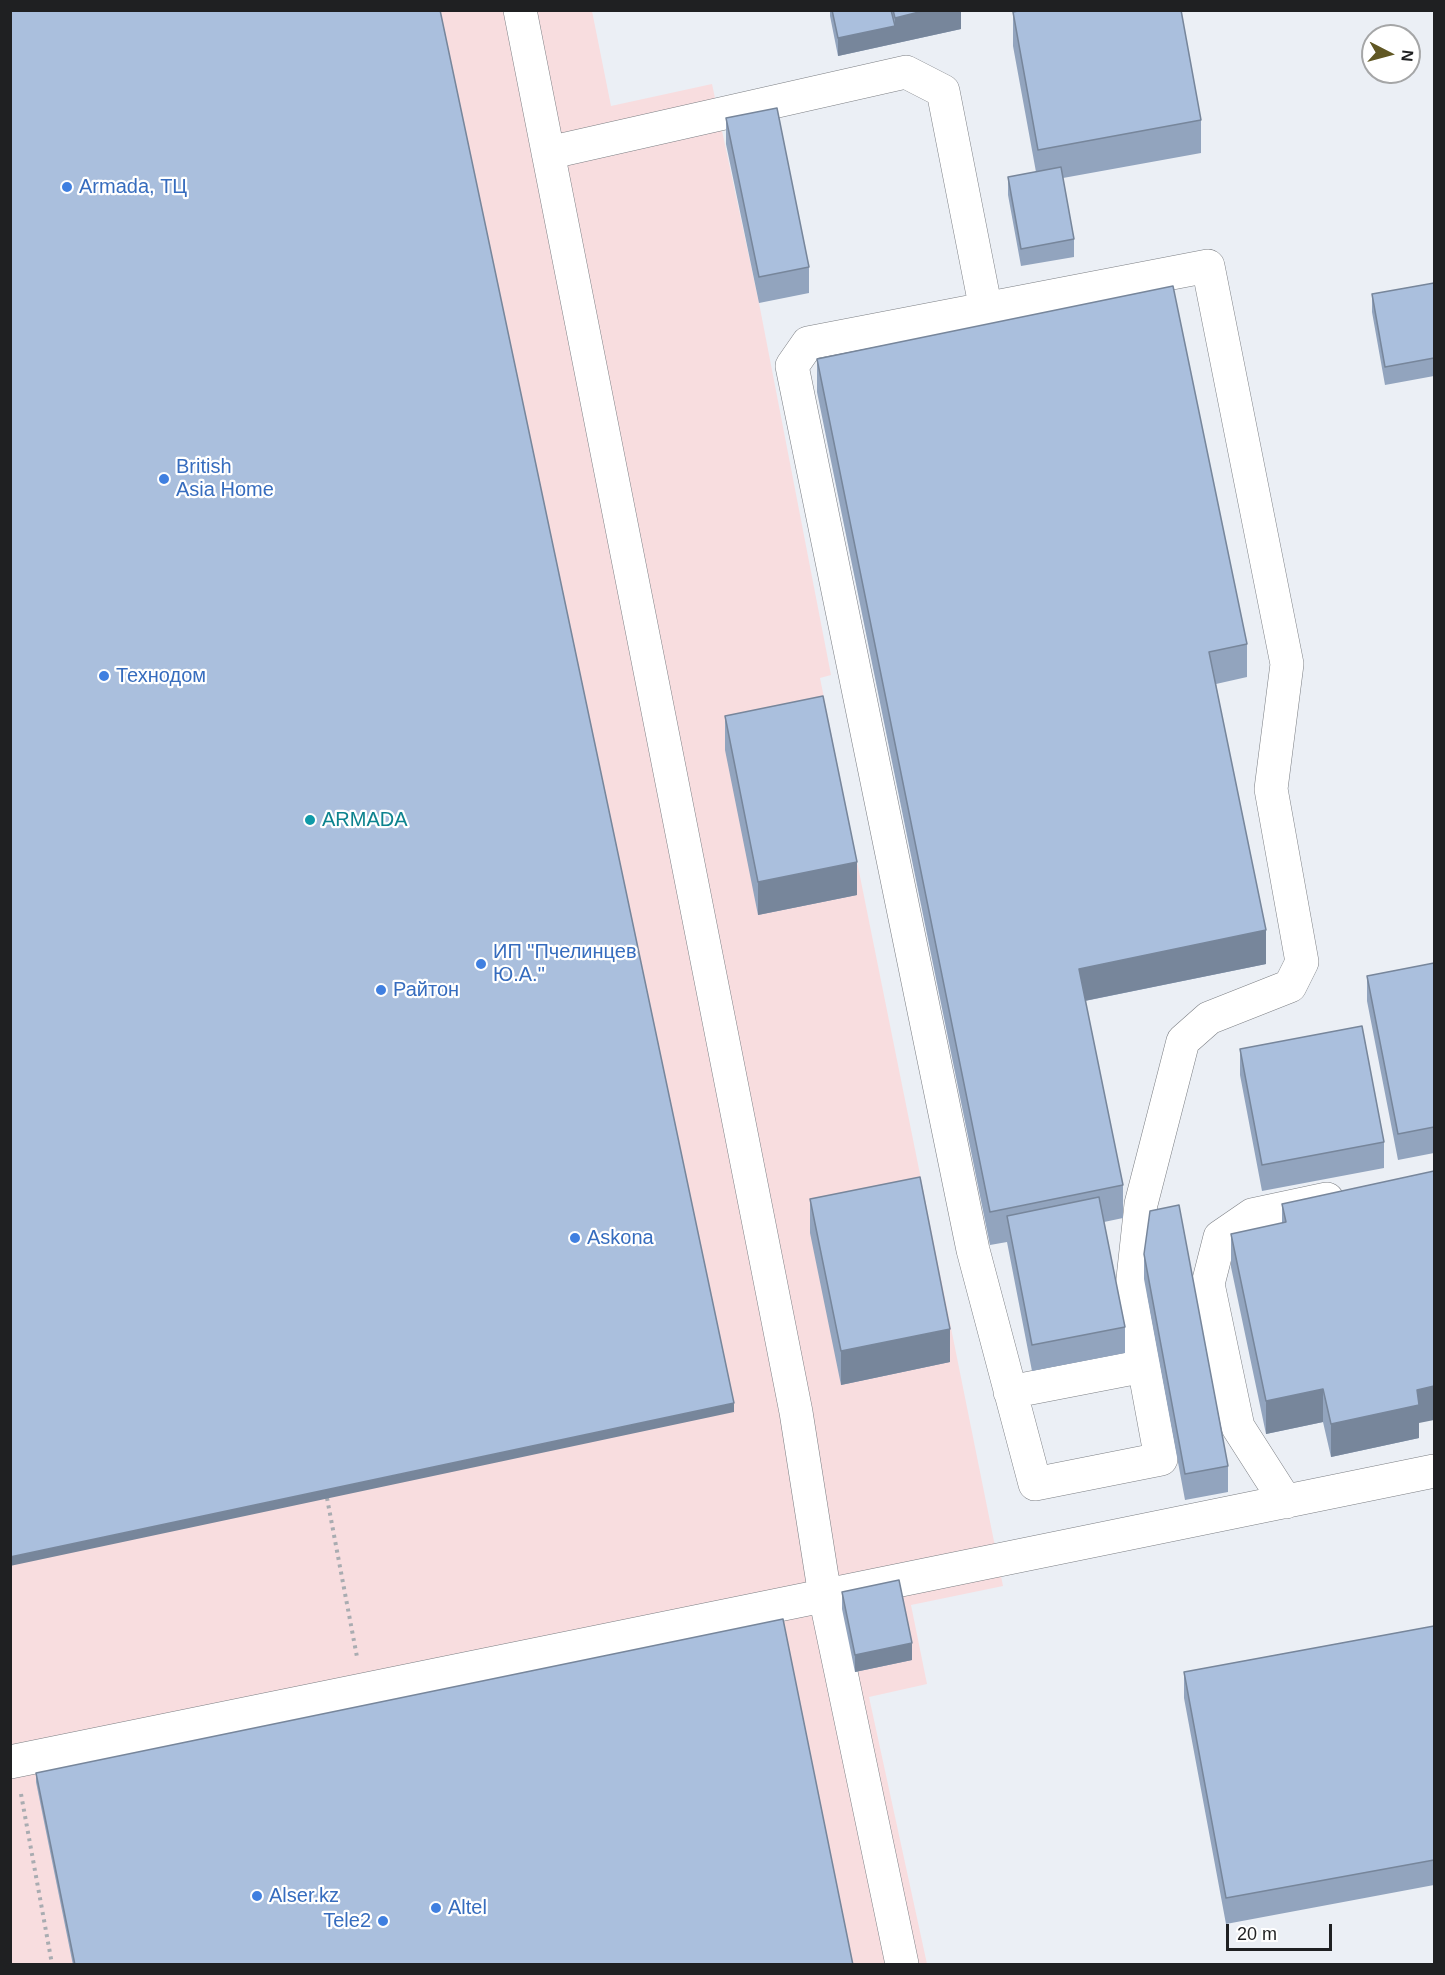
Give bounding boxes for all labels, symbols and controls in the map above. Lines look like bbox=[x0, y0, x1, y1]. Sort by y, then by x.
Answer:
north arrow bbox=[1361, 24, 1421, 84]
text: N bbox=[1398, 49, 1416, 62]
place label: Armada, ТЦ bbox=[79, 175, 187, 199]
marker: Armada, ТЦ bbox=[60, 180, 74, 194]
place label: British Asia Home bbox=[176, 455, 274, 502]
marker: British Asia Home bbox=[157, 472, 171, 486]
place label: Технодом bbox=[116, 664, 206, 688]
marker: Технодом bbox=[97, 669, 111, 683]
place label: ARMADA bbox=[322, 808, 408, 832]
marker: ARMADA bbox=[303, 813, 317, 827]
place label: ИП "Пчелинцев Ю.А." bbox=[493, 940, 637, 987]
marker: ИП "Пчелинцев Ю.А." bbox=[474, 957, 488, 971]
place label: Райтон bbox=[393, 978, 459, 1002]
marker: Райтон bbox=[374, 983, 388, 997]
place label: Askona bbox=[587, 1226, 654, 1250]
marker: Askona bbox=[568, 1231, 582, 1245]
place label: Alser.kz bbox=[269, 1884, 339, 1908]
marker: Alser.kz bbox=[250, 1889, 264, 1903]
place label: Altel bbox=[448, 1896, 487, 1920]
marker: Altel bbox=[429, 1901, 443, 1915]
place label: Tele2 bbox=[323, 1909, 371, 1933]
scale bar bbox=[1229, 1912, 1336, 1950]
marker: Tele2 bbox=[376, 1914, 390, 1928]
text: 20 m bbox=[1237, 1924, 1277, 1944]

